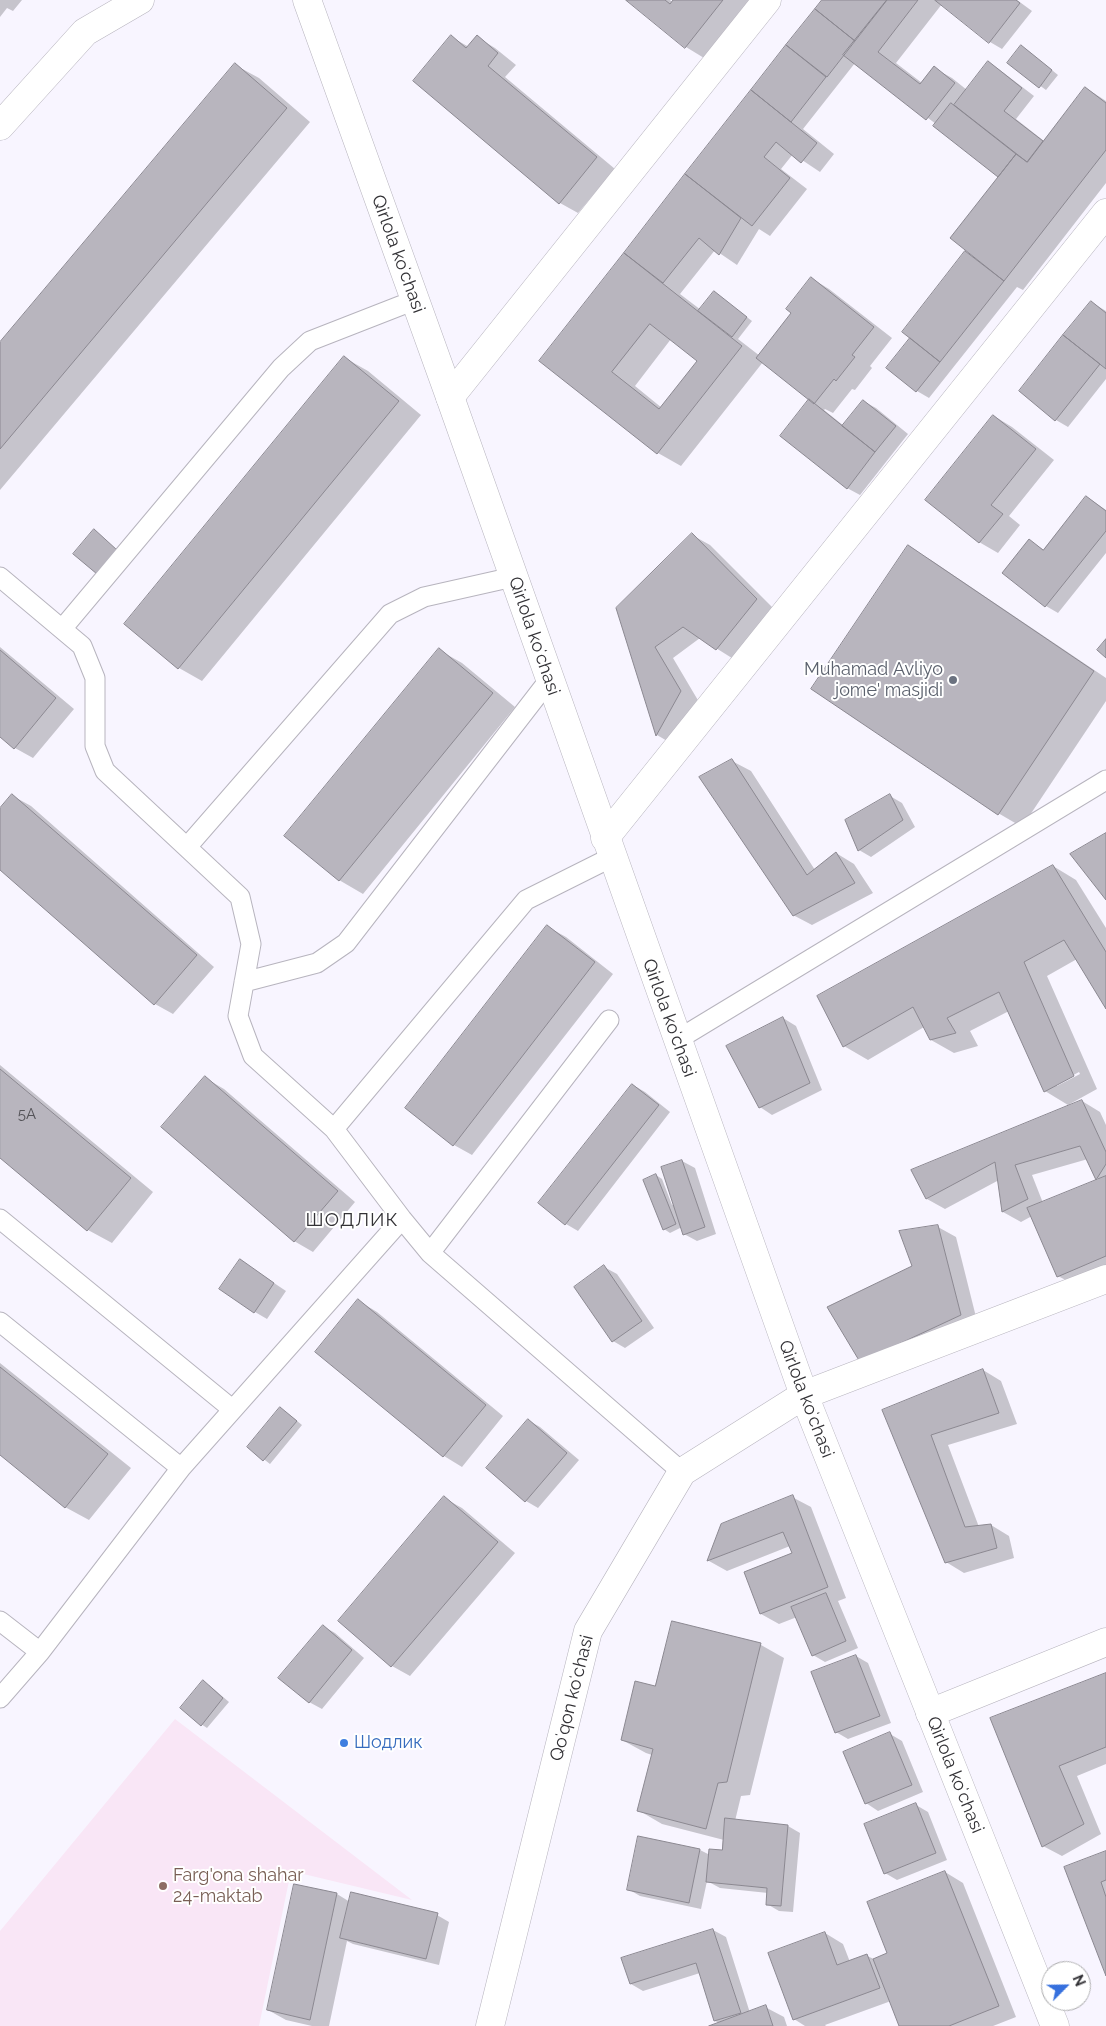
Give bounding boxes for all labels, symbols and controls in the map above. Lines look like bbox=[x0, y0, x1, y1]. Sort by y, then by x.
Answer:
street label: Qirlola koʻchasi bbox=[367, 192, 429, 316]
street label: Qirlola koʻchasi bbox=[504, 574, 564, 698]
place label: Muhamad Avliyo jome' masjidi bbox=[804, 659, 943, 702]
marker: Muhamad Avliyo jome' masjidi bbox=[947, 674, 959, 686]
street label: Qirlola koʻchasi bbox=[638, 956, 700, 1080]
house number: 5A bbox=[18, 1105, 36, 1123]
district label: ШОДЛИК bbox=[305, 1209, 399, 1231]
street label: Qirlola koʻchasi bbox=[774, 1337, 838, 1461]
street label: Qoʻqon koʻchasi bbox=[546, 1633, 598, 1763]
street label: Qirlola koʻchasi bbox=[922, 1713, 988, 1837]
place label: Шодлик bbox=[354, 1732, 423, 1754]
marker: Шодлик bbox=[338, 1737, 350, 1749]
place label: Farg'ona shahar 24-maktab bbox=[173, 1865, 304, 1908]
marker: Farg'ona shahar 24-maktab bbox=[157, 1880, 169, 1892]
north arrow bbox=[1041, 1961, 1091, 2011]
text: N bbox=[1069, 1972, 1088, 1989]

